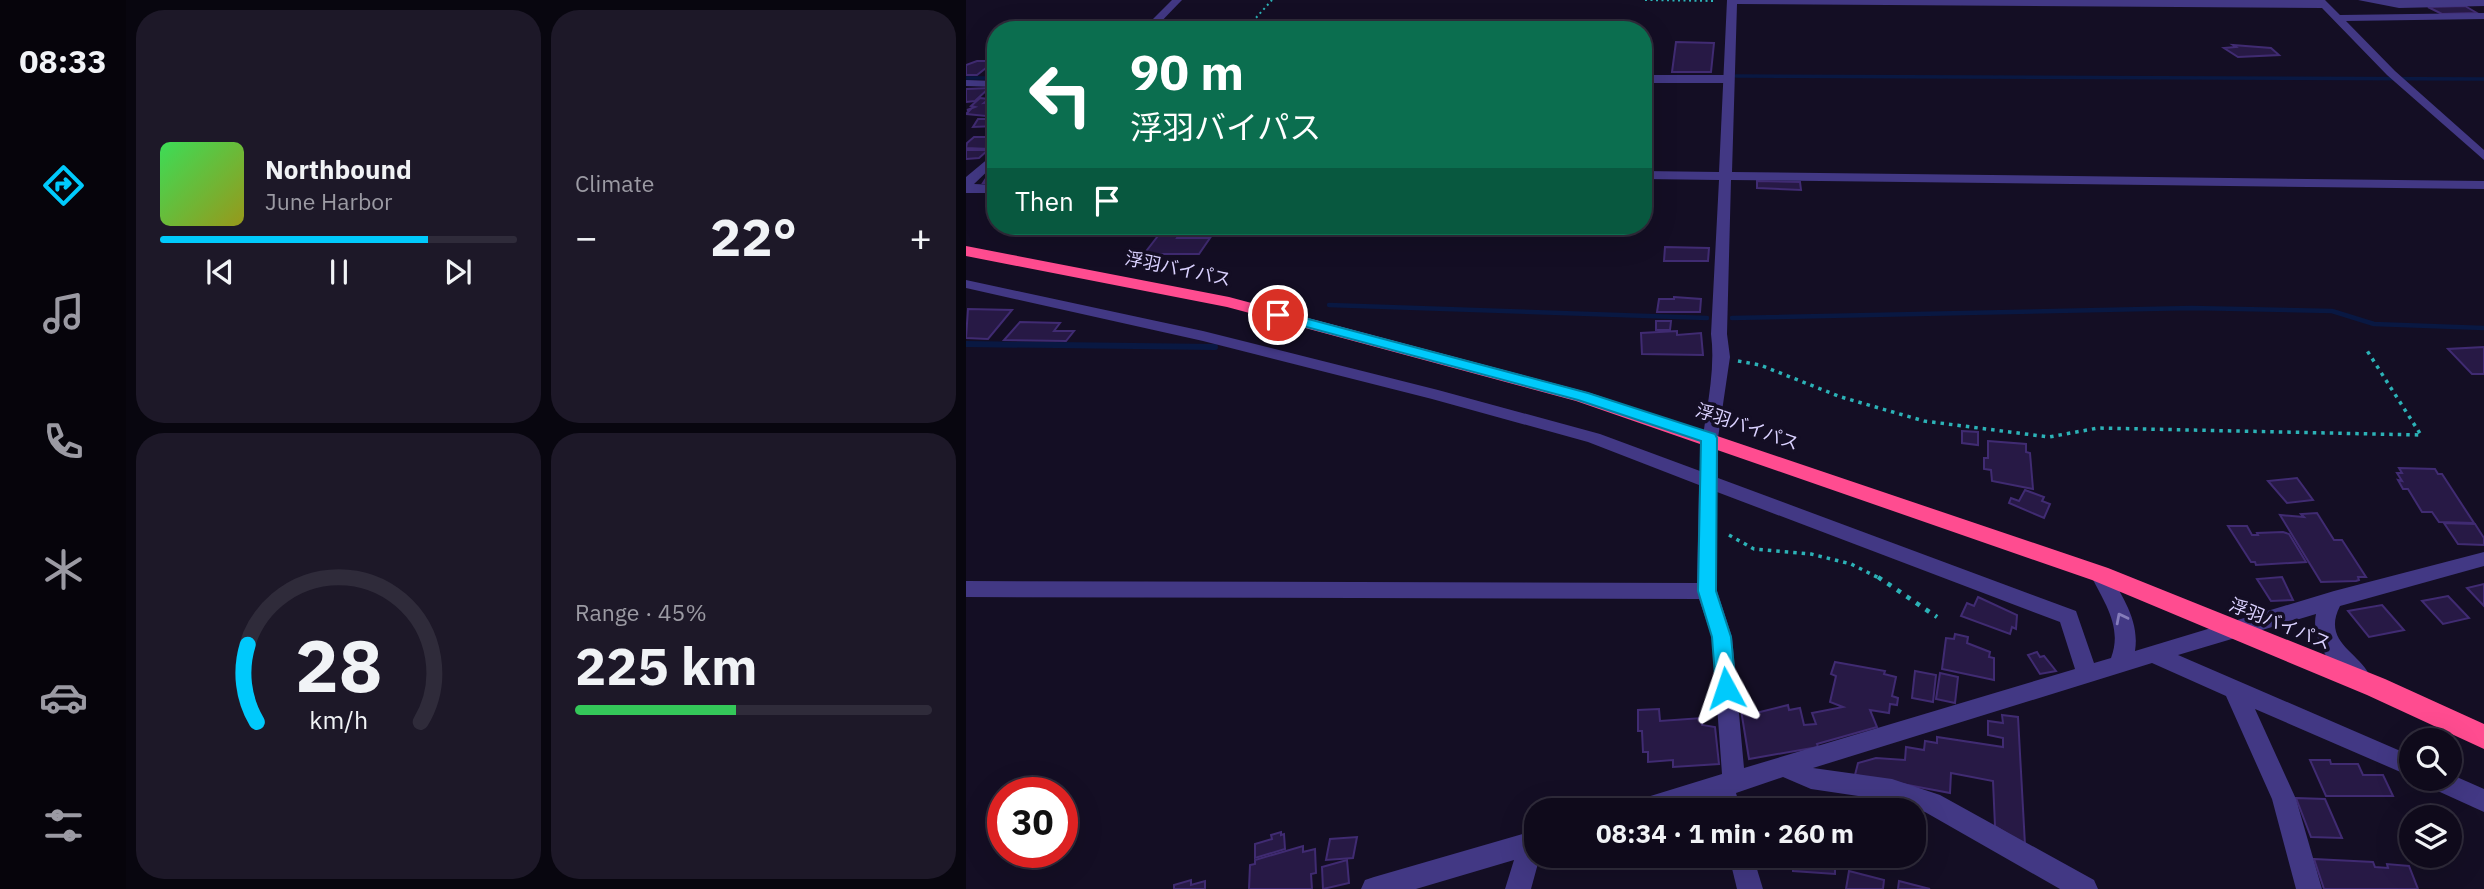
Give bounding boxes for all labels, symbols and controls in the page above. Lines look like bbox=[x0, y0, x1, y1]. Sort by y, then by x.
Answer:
text: 08:33 bbox=[19, 40, 107, 82]
text: 90 m bbox=[1130, 40, 1244, 103]
icon: left bbox=[1015, 49, 1106, 140]
text: 浮羽バイパス bbox=[1130, 106, 1321, 148]
text: Northbound bbox=[265, 152, 412, 186]
icon: directions bbox=[39, 161, 88, 210]
text: Climate bbox=[575, 168, 654, 198]
icon: arrive bbox=[1088, 182, 1126, 220]
text: Then bbox=[1015, 184, 1074, 218]
text: June Harbor bbox=[265, 186, 393, 216]
text: 22° bbox=[710, 203, 797, 270]
text: − bbox=[575, 212, 598, 261]
text: + bbox=[909, 212, 932, 261]
street label: 浮羽バイパス bbox=[1123, 246, 1233, 291]
icon: previous bbox=[201, 253, 239, 291]
icon: pause bbox=[320, 253, 358, 291]
icon: next bbox=[439, 253, 477, 291]
pin bbox=[1248, 285, 1308, 345]
icon: music bbox=[39, 289, 88, 338]
icon: arrive bbox=[1259, 296, 1297, 334]
street label: 浮羽バイパス bbox=[1693, 398, 1802, 455]
icon: phone bbox=[39, 417, 88, 466]
icon: climate bbox=[39, 545, 88, 594]
street label: 浮羽バイパス bbox=[2226, 593, 2334, 654]
text: Range · 45% bbox=[575, 597, 707, 627]
one-way arrow bbox=[2116, 613, 2130, 625]
text: 28 bbox=[295, 617, 382, 712]
text: 225 km bbox=[575, 632, 757, 699]
position arrow bbox=[1689, 651, 1763, 725]
icon: car bbox=[39, 673, 88, 722]
text: km/h bbox=[309, 703, 368, 736]
map controls bbox=[2399, 728, 2462, 868]
button: search bbox=[2399, 728, 2462, 791]
speed limit sign: 30 bbox=[987, 777, 1078, 868]
icon: filters bbox=[39, 801, 88, 850]
button: layers bbox=[2399, 805, 2462, 868]
text: 08:34 · 1 min · 260 m bbox=[1596, 816, 1854, 850]

